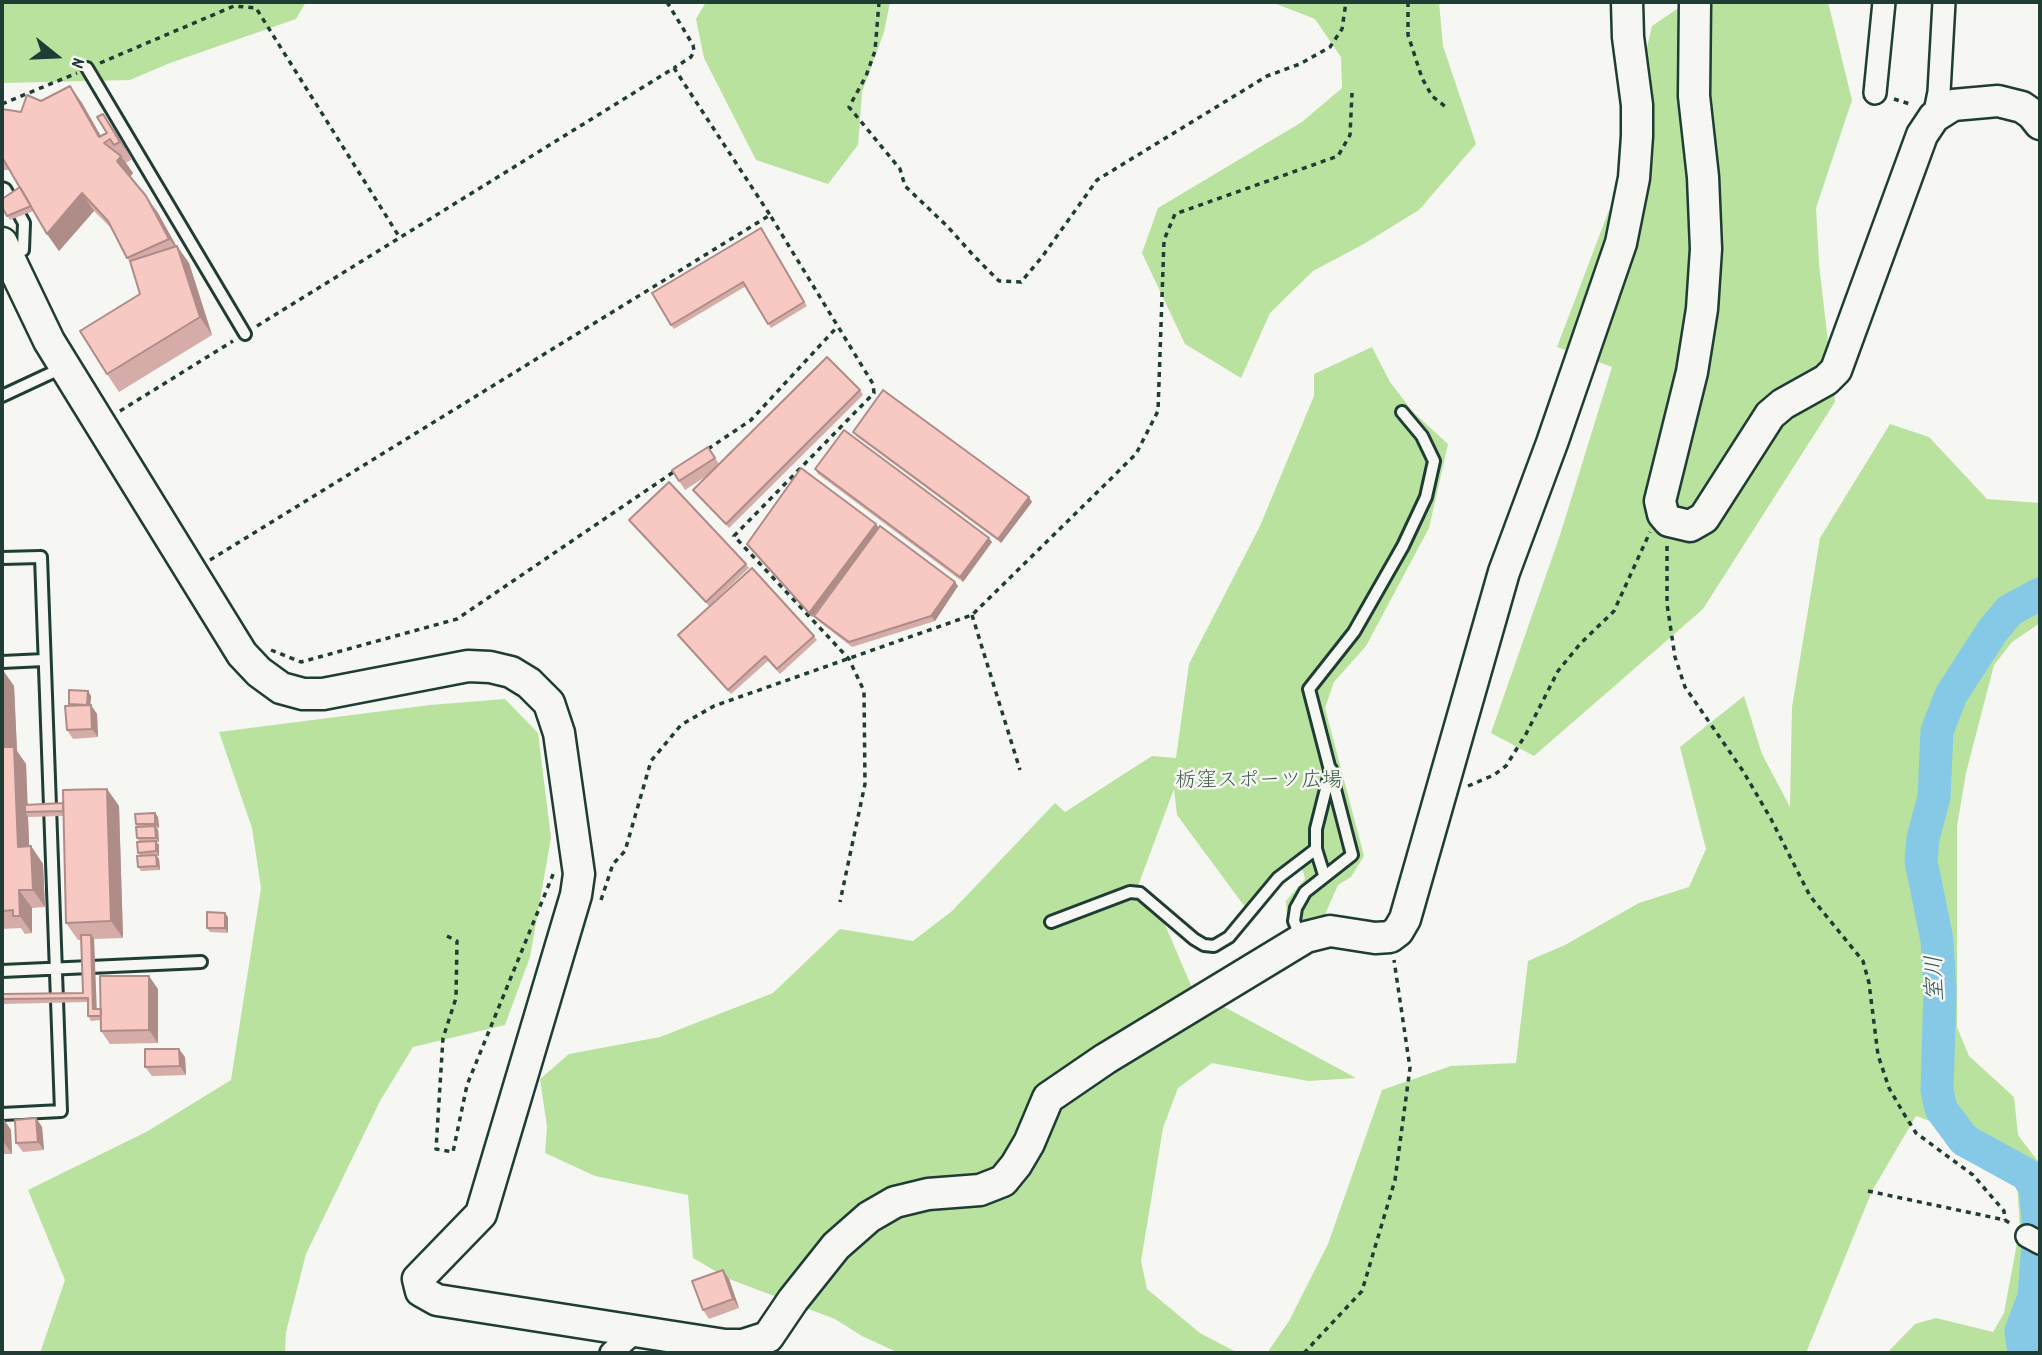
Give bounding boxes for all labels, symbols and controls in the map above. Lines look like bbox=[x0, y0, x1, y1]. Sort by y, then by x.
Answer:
north arrow bbox=[21, 21, 91, 91]
text: N bbox=[62, 54, 91, 71]
park label: 栃窪スポーツ広場 bbox=[1175, 770, 1343, 796]
water label: 室川 bbox=[1923, 955, 1953, 1001]

